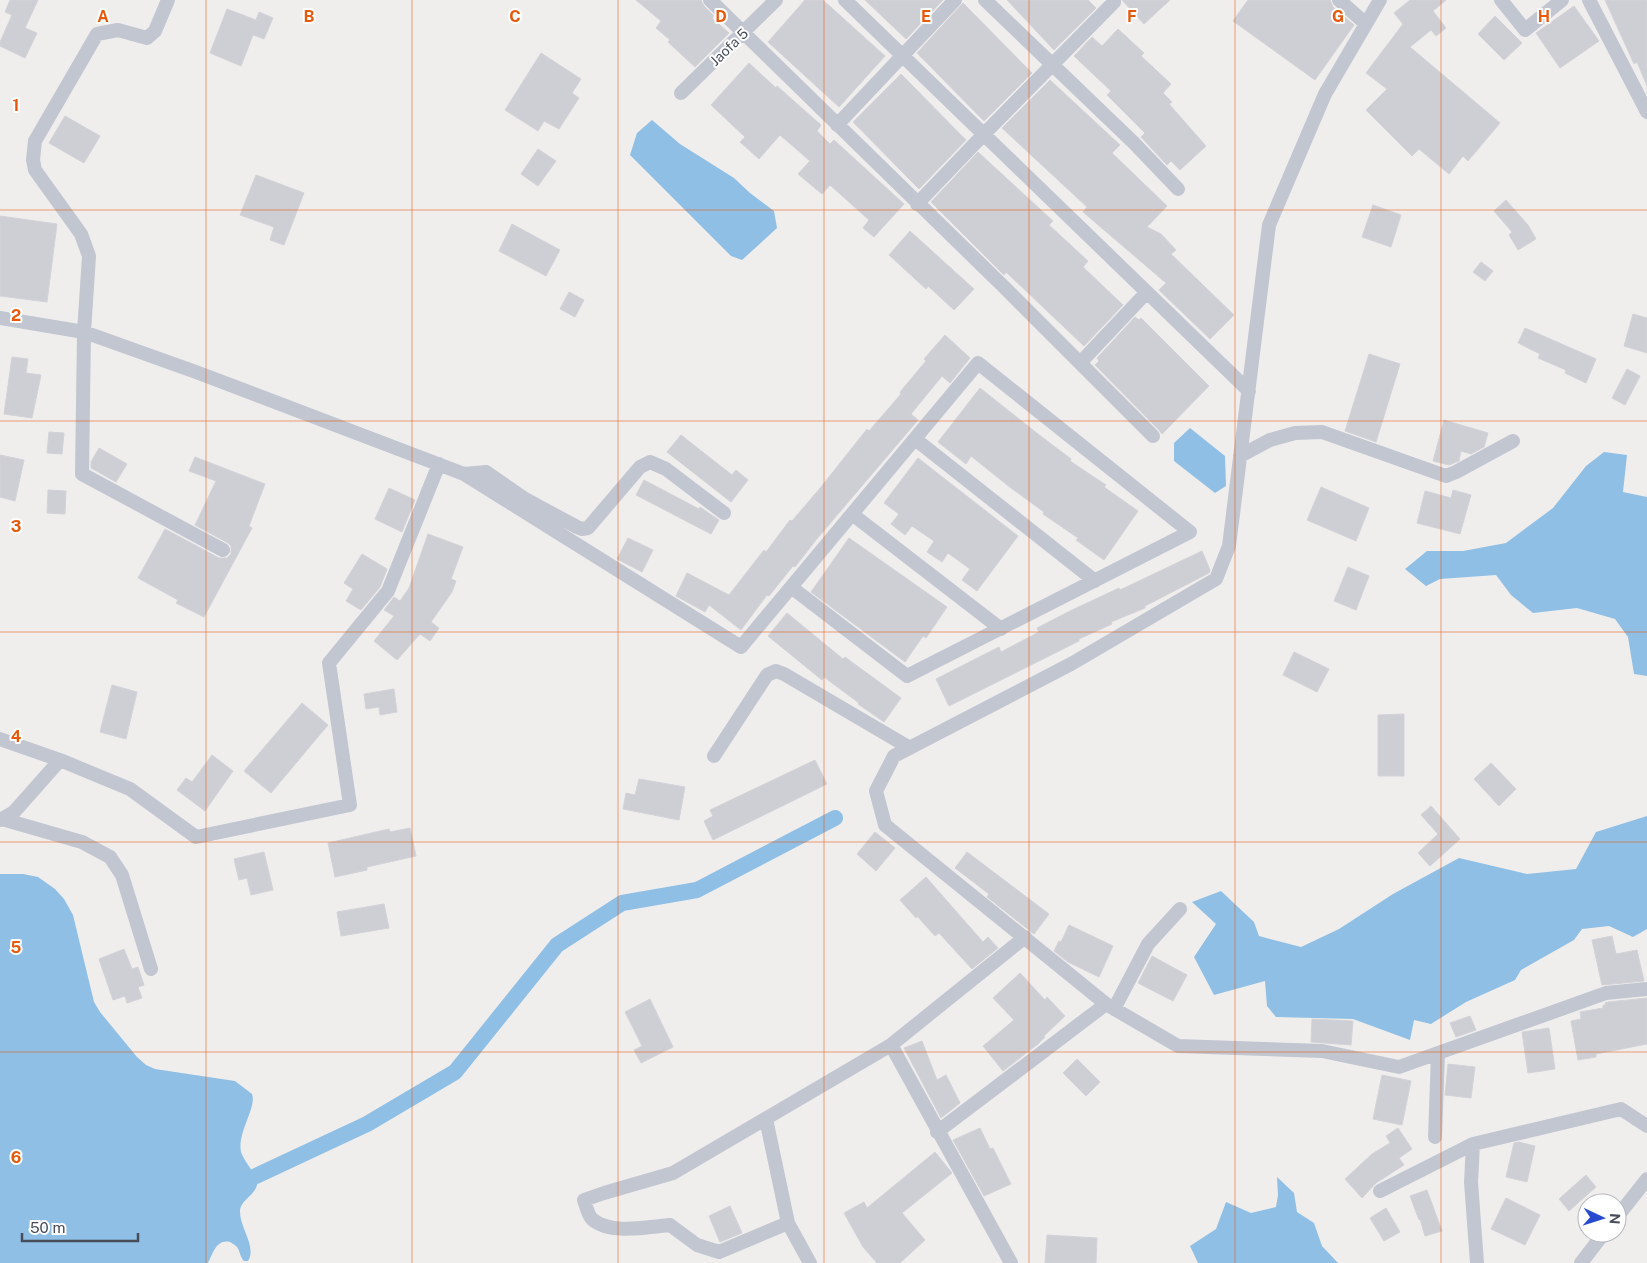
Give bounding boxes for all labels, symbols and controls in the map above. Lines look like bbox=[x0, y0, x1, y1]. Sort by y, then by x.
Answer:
text: A bbox=[97, 7, 109, 26]
text: B bbox=[304, 7, 315, 26]
text: C bbox=[509, 7, 521, 26]
text: D bbox=[715, 7, 727, 26]
text: E bbox=[921, 7, 931, 26]
text: F bbox=[1127, 7, 1137, 26]
text: G bbox=[1332, 7, 1344, 26]
text: H bbox=[1538, 7, 1550, 26]
street label: Jaofa 5 bbox=[707, 25, 751, 69]
text: 1 bbox=[13, 96, 19, 115]
text: 2 bbox=[11, 306, 21, 325]
text: 3 bbox=[11, 517, 21, 536]
text: 4 bbox=[11, 727, 22, 746]
text: 5 bbox=[11, 938, 22, 957]
text: 6 bbox=[11, 1148, 21, 1167]
north arrow bbox=[1577, 1193, 1627, 1243]
scale bar bbox=[22, 1210, 139, 1242]
text: N bbox=[1607, 1213, 1623, 1225]
text: 50 m bbox=[30, 1219, 65, 1236]

